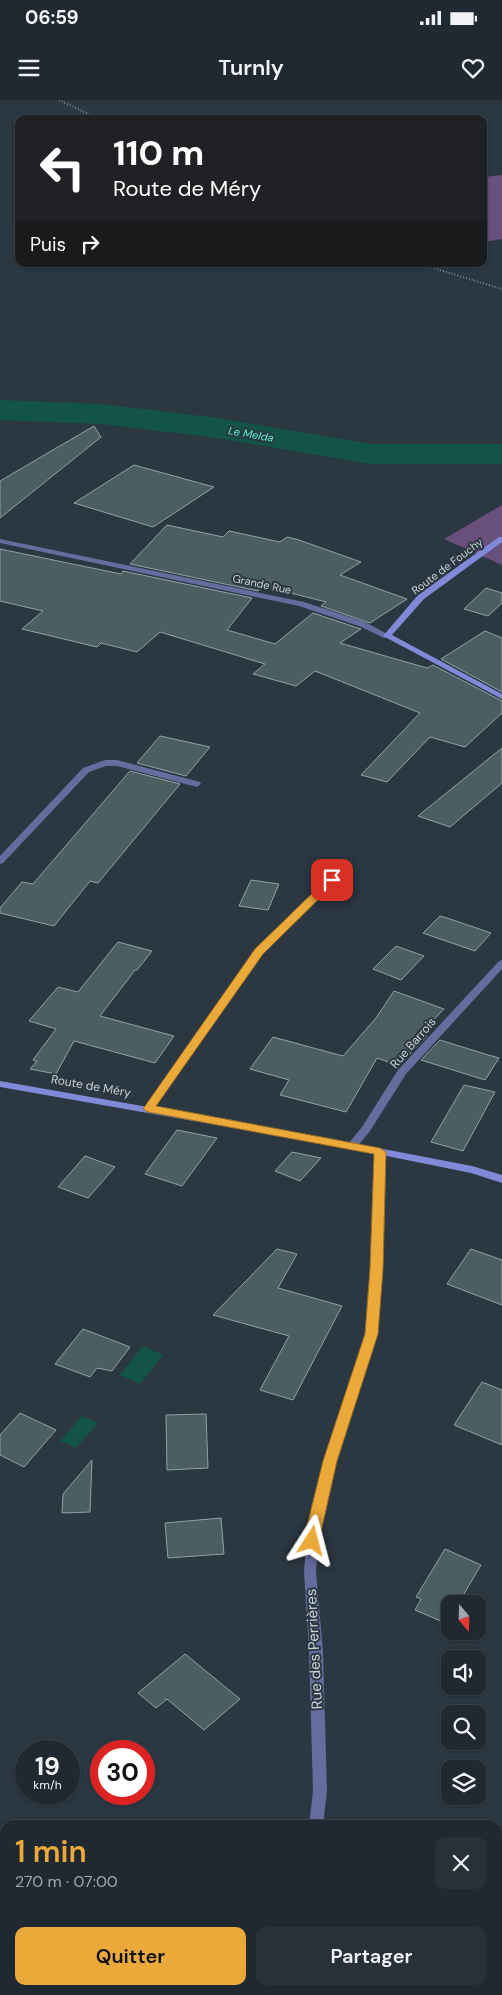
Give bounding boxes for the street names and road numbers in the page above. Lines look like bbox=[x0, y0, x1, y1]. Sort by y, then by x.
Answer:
street label: Route de Fouchy bbox=[409, 535, 485, 597]
street label: Grande Rue bbox=[231, 571, 293, 597]
street label: Rue Barrois bbox=[386, 1014, 440, 1072]
street label: Route de Méry bbox=[50, 1071, 133, 1101]
street label: Rue des Perrières bbox=[301, 1588, 327, 1710]

